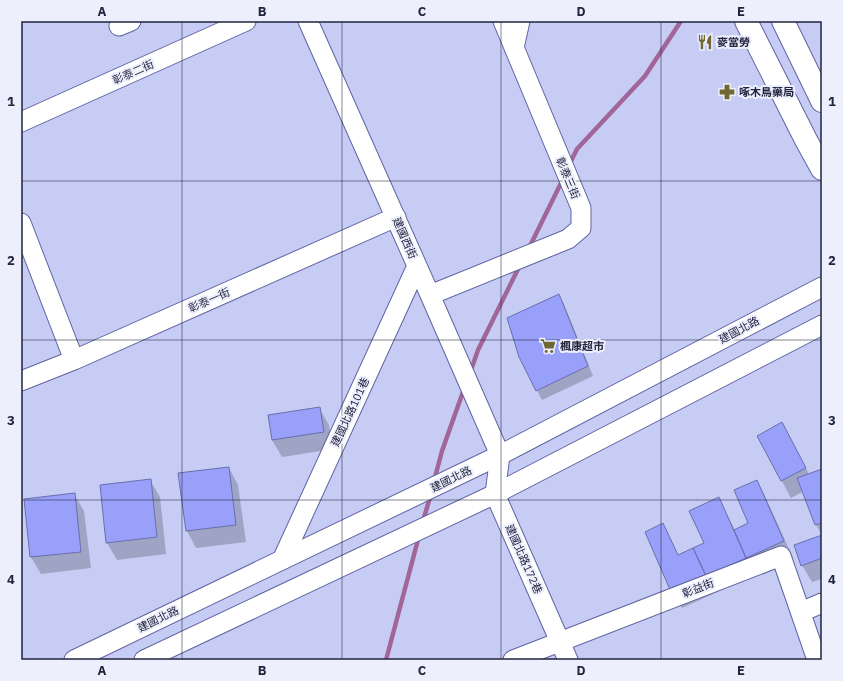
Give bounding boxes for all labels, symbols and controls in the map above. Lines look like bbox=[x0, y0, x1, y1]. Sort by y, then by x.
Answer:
text: A bbox=[98, 3, 107, 20]
text: B bbox=[258, 3, 267, 20]
text: C bbox=[418, 3, 427, 20]
text: D bbox=[576, 3, 586, 20]
text: E bbox=[737, 3, 745, 20]
restaurant icon: 麥當勞 bbox=[696, 33, 714, 51]
place label: 麥當勞 bbox=[717, 35, 750, 49]
street label: 彰泰二街 bbox=[110, 57, 156, 87]
pharmacy icon: 啄木鳥藥局 bbox=[718, 83, 736, 101]
place label: 啄木鳥藥局 bbox=[739, 85, 794, 99]
text: 1 bbox=[7, 93, 15, 110]
text: 1 bbox=[828, 93, 836, 110]
street label: 彰泰三街 bbox=[553, 155, 583, 201]
street label: 建國西街 bbox=[390, 215, 420, 261]
text: 2 bbox=[7, 252, 15, 269]
text: 2 bbox=[828, 252, 836, 269]
street label: 彰泰一街 bbox=[186, 285, 232, 315]
street label: 建國北路 bbox=[716, 313, 762, 347]
supermarket icon: 楓康超市 bbox=[539, 337, 557, 355]
place label: 楓康超市 bbox=[560, 339, 604, 353]
street label: 建國北路101巷 bbox=[328, 375, 372, 449]
text: 3 bbox=[7, 412, 15, 429]
text: 3 bbox=[828, 412, 836, 429]
street label: 建國北路 bbox=[428, 463, 474, 495]
street label: 建國北路172巷 bbox=[502, 522, 546, 596]
text: 4 bbox=[7, 571, 15, 588]
text: 4 bbox=[828, 571, 836, 588]
street label: 彰益街 bbox=[680, 576, 716, 600]
street label: 建國北路 bbox=[135, 603, 181, 635]
text: A bbox=[98, 662, 107, 679]
text: B bbox=[258, 662, 267, 679]
text: C bbox=[418, 662, 427, 679]
text: D bbox=[576, 662, 586, 679]
text: E bbox=[737, 662, 745, 679]

